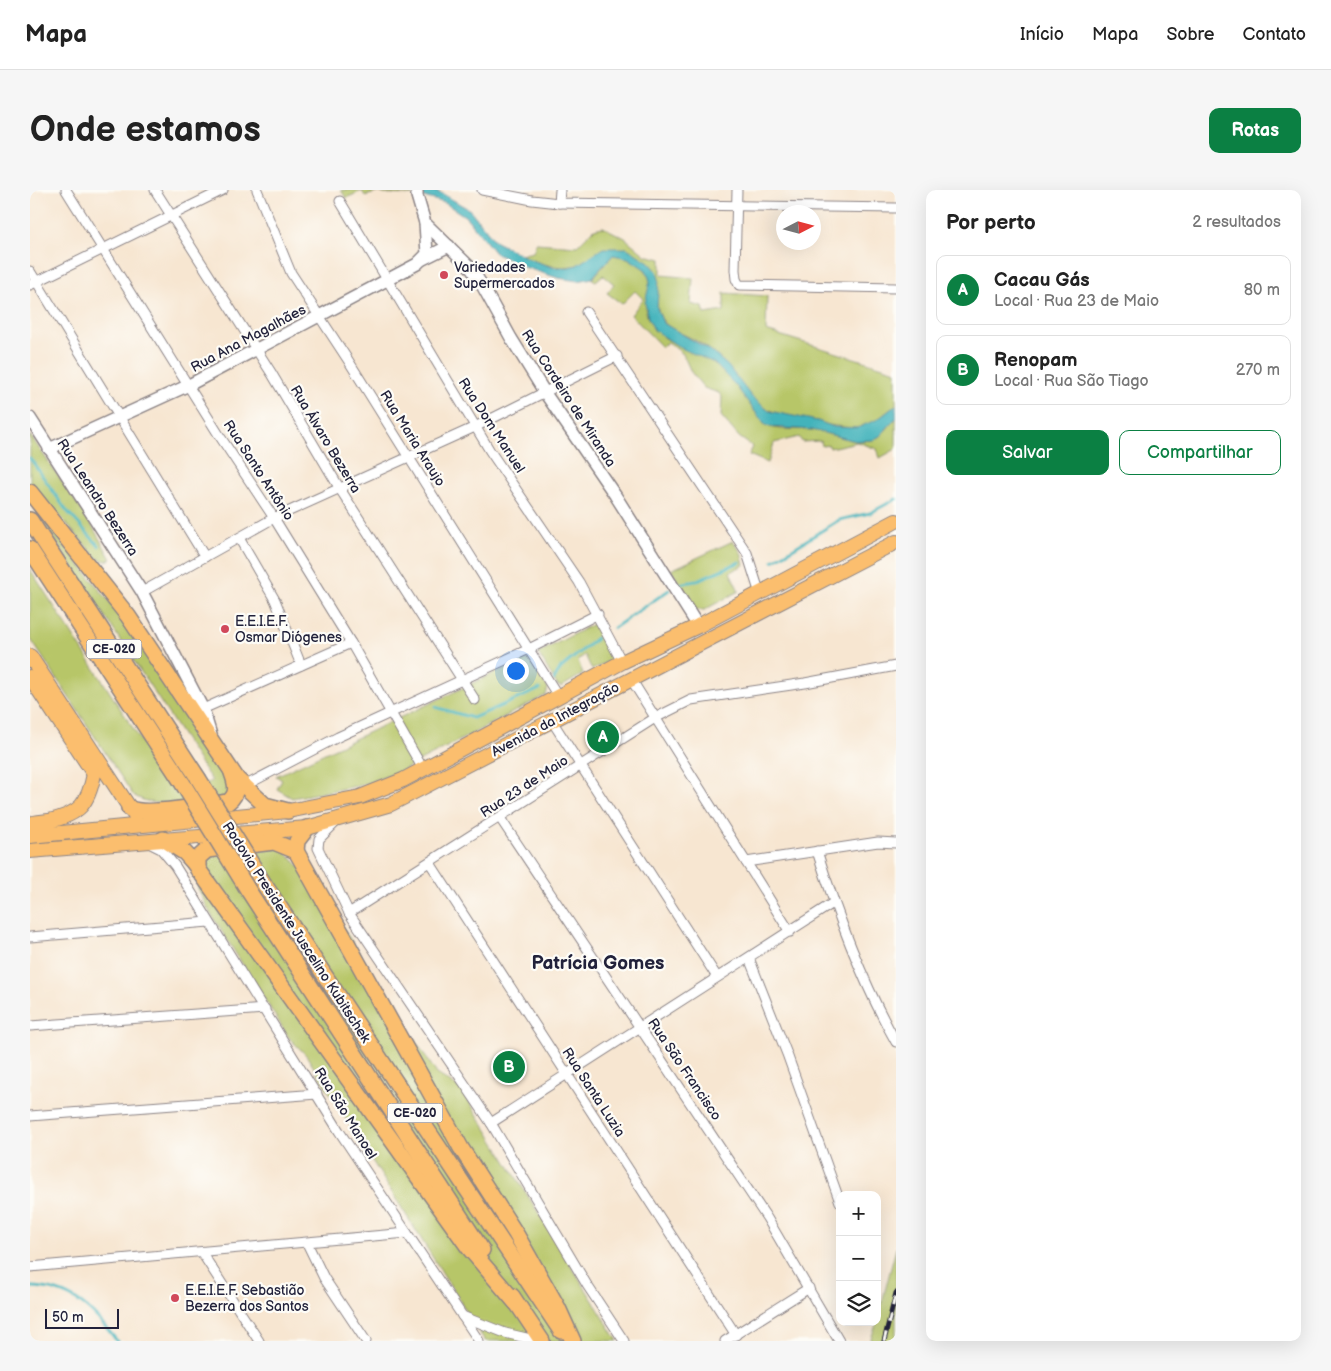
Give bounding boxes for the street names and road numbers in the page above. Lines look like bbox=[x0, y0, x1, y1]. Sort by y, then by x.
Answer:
street label: Rua Ana Magalhães bbox=[188, 301, 309, 376]
street label: Rua Cordeiro de Miranda bbox=[518, 326, 619, 470]
street label: Rua Dom Manuel bbox=[455, 375, 529, 476]
street label: Rua Álvaro Bezerra bbox=[287, 382, 365, 496]
street label: Rua Maria Araujo bbox=[376, 387, 449, 489]
street label: Rua Santo Antônio bbox=[220, 417, 297, 524]
street label: Rua Leandro Bezerra bbox=[53, 436, 142, 559]
road number: CE-020 bbox=[86, 639, 142, 658]
street label: Avenida da Integração bbox=[488, 678, 622, 760]
street label: Rua 23 de Maio bbox=[477, 752, 571, 821]
street label: Rodovia Presidente Juscelino Kubitschek bbox=[219, 819, 375, 1046]
street label: Rua São Francisco bbox=[644, 1015, 725, 1124]
street label: Rua Santa Luzia bbox=[558, 1045, 629, 1140]
street label: Rua São Manoel bbox=[311, 1064, 381, 1162]
road number: CE-020 bbox=[388, 1104, 442, 1122]

